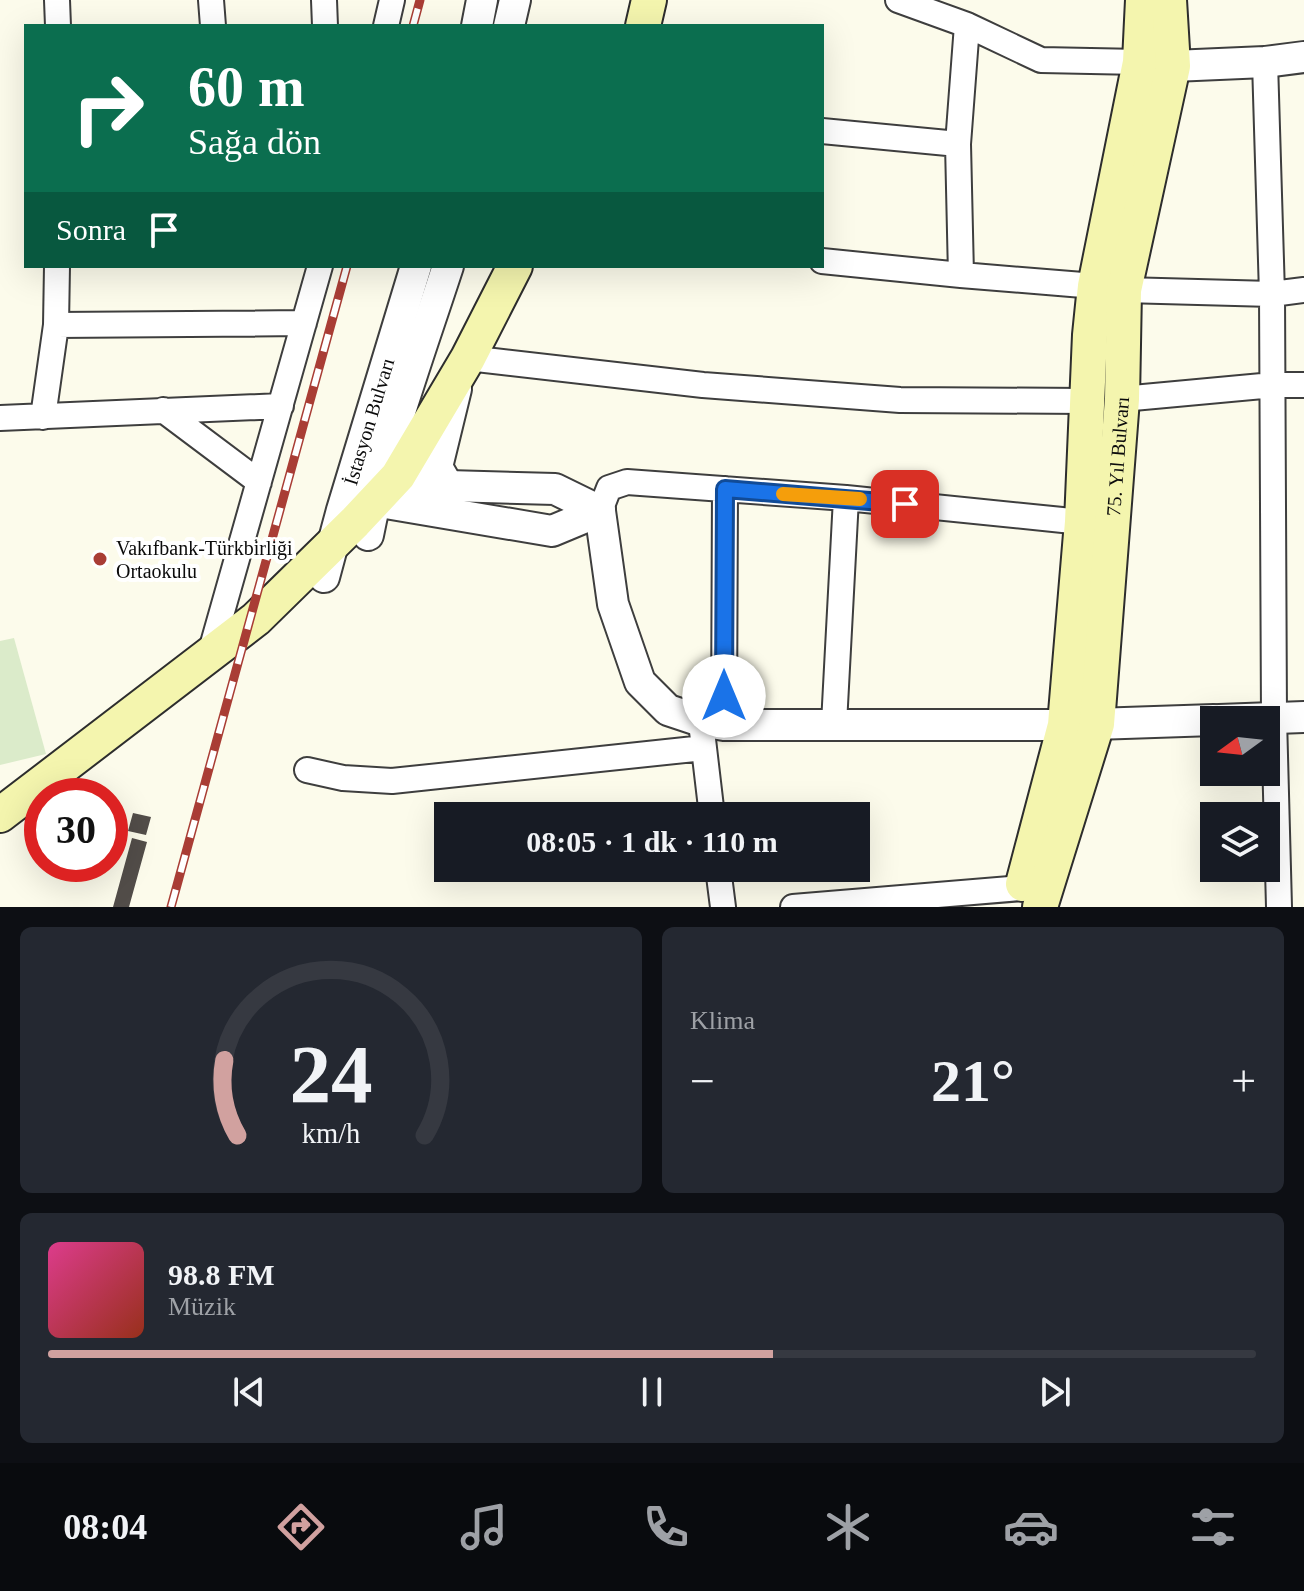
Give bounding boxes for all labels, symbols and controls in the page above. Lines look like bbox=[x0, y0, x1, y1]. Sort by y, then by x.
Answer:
icon: right bbox=[56, 56, 160, 160]
text: 60 m bbox=[188, 56, 305, 118]
text: Sağa dön bbox=[188, 122, 321, 162]
icon: arrive bbox=[142, 208, 186, 252]
text: Sonra bbox=[56, 213, 126, 246]
street label: İstasyon Bulvarı bbox=[339, 355, 399, 488]
street label: 75. Yıl Bulvarı bbox=[1102, 395, 1133, 517]
pin bbox=[871, 470, 939, 538]
icon: arrive bbox=[883, 482, 927, 526]
place label: Vakıfbank-Türkbirliği Ortaokulu bbox=[116, 537, 293, 582]
marker: Vakıfbank-Türkbirliği Ortaokulu bbox=[91, 550, 109, 568]
position arrow bbox=[682, 654, 766, 738]
north arrow bbox=[1200, 706, 1280, 786]
map controls bbox=[1200, 706, 1280, 882]
speed limit sign: 30 bbox=[24, 778, 128, 882]
button: layers bbox=[1200, 802, 1280, 882]
text: 08:05 · 1 dk · 110 m bbox=[526, 825, 778, 858]
text: Klima bbox=[690, 1006, 755, 1035]
text: 24 bbox=[289, 1028, 373, 1120]
text: 21° bbox=[931, 1048, 1015, 1114]
text: − bbox=[690, 1057, 715, 1106]
text: + bbox=[1231, 1057, 1256, 1106]
text: km/h bbox=[302, 1118, 360, 1149]
text: 98.8 FM bbox=[168, 1258, 275, 1291]
text: Müzik bbox=[168, 1292, 236, 1321]
icon: previous bbox=[227, 1370, 271, 1414]
icon: pause bbox=[630, 1370, 674, 1414]
icon: next bbox=[1033, 1370, 1077, 1414]
icon: directions bbox=[273, 1499, 329, 1555]
icon: music bbox=[456, 1499, 512, 1555]
icon: phone bbox=[638, 1499, 694, 1555]
icon: climate bbox=[820, 1499, 876, 1555]
icon: car bbox=[1003, 1499, 1059, 1555]
icon: filters bbox=[1185, 1499, 1241, 1555]
text: 08:04 bbox=[63, 1507, 147, 1547]

